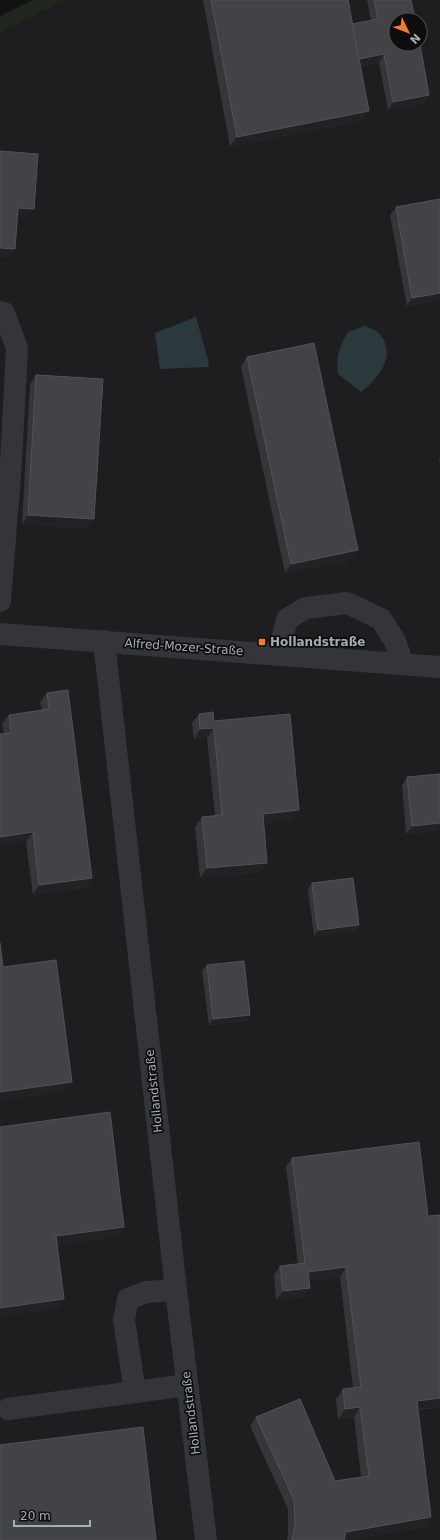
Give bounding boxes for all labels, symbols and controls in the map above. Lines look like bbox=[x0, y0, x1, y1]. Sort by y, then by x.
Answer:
north arrow bbox=[388, 12, 428, 52]
text: N bbox=[407, 31, 423, 46]
place label: Hollandstraße bbox=[270, 635, 365, 649]
street label: Alfred-Mozer-Straße bbox=[124, 636, 244, 658]
marker: Hollandstraße bbox=[257, 637, 267, 647]
street label: Hollandstraße bbox=[143, 1049, 165, 1133]
street label: Hollandstraße bbox=[179, 1371, 203, 1455]
scale bar bbox=[14, 1502, 90, 1528]
text: 20 m bbox=[20, 1509, 51, 1523]

